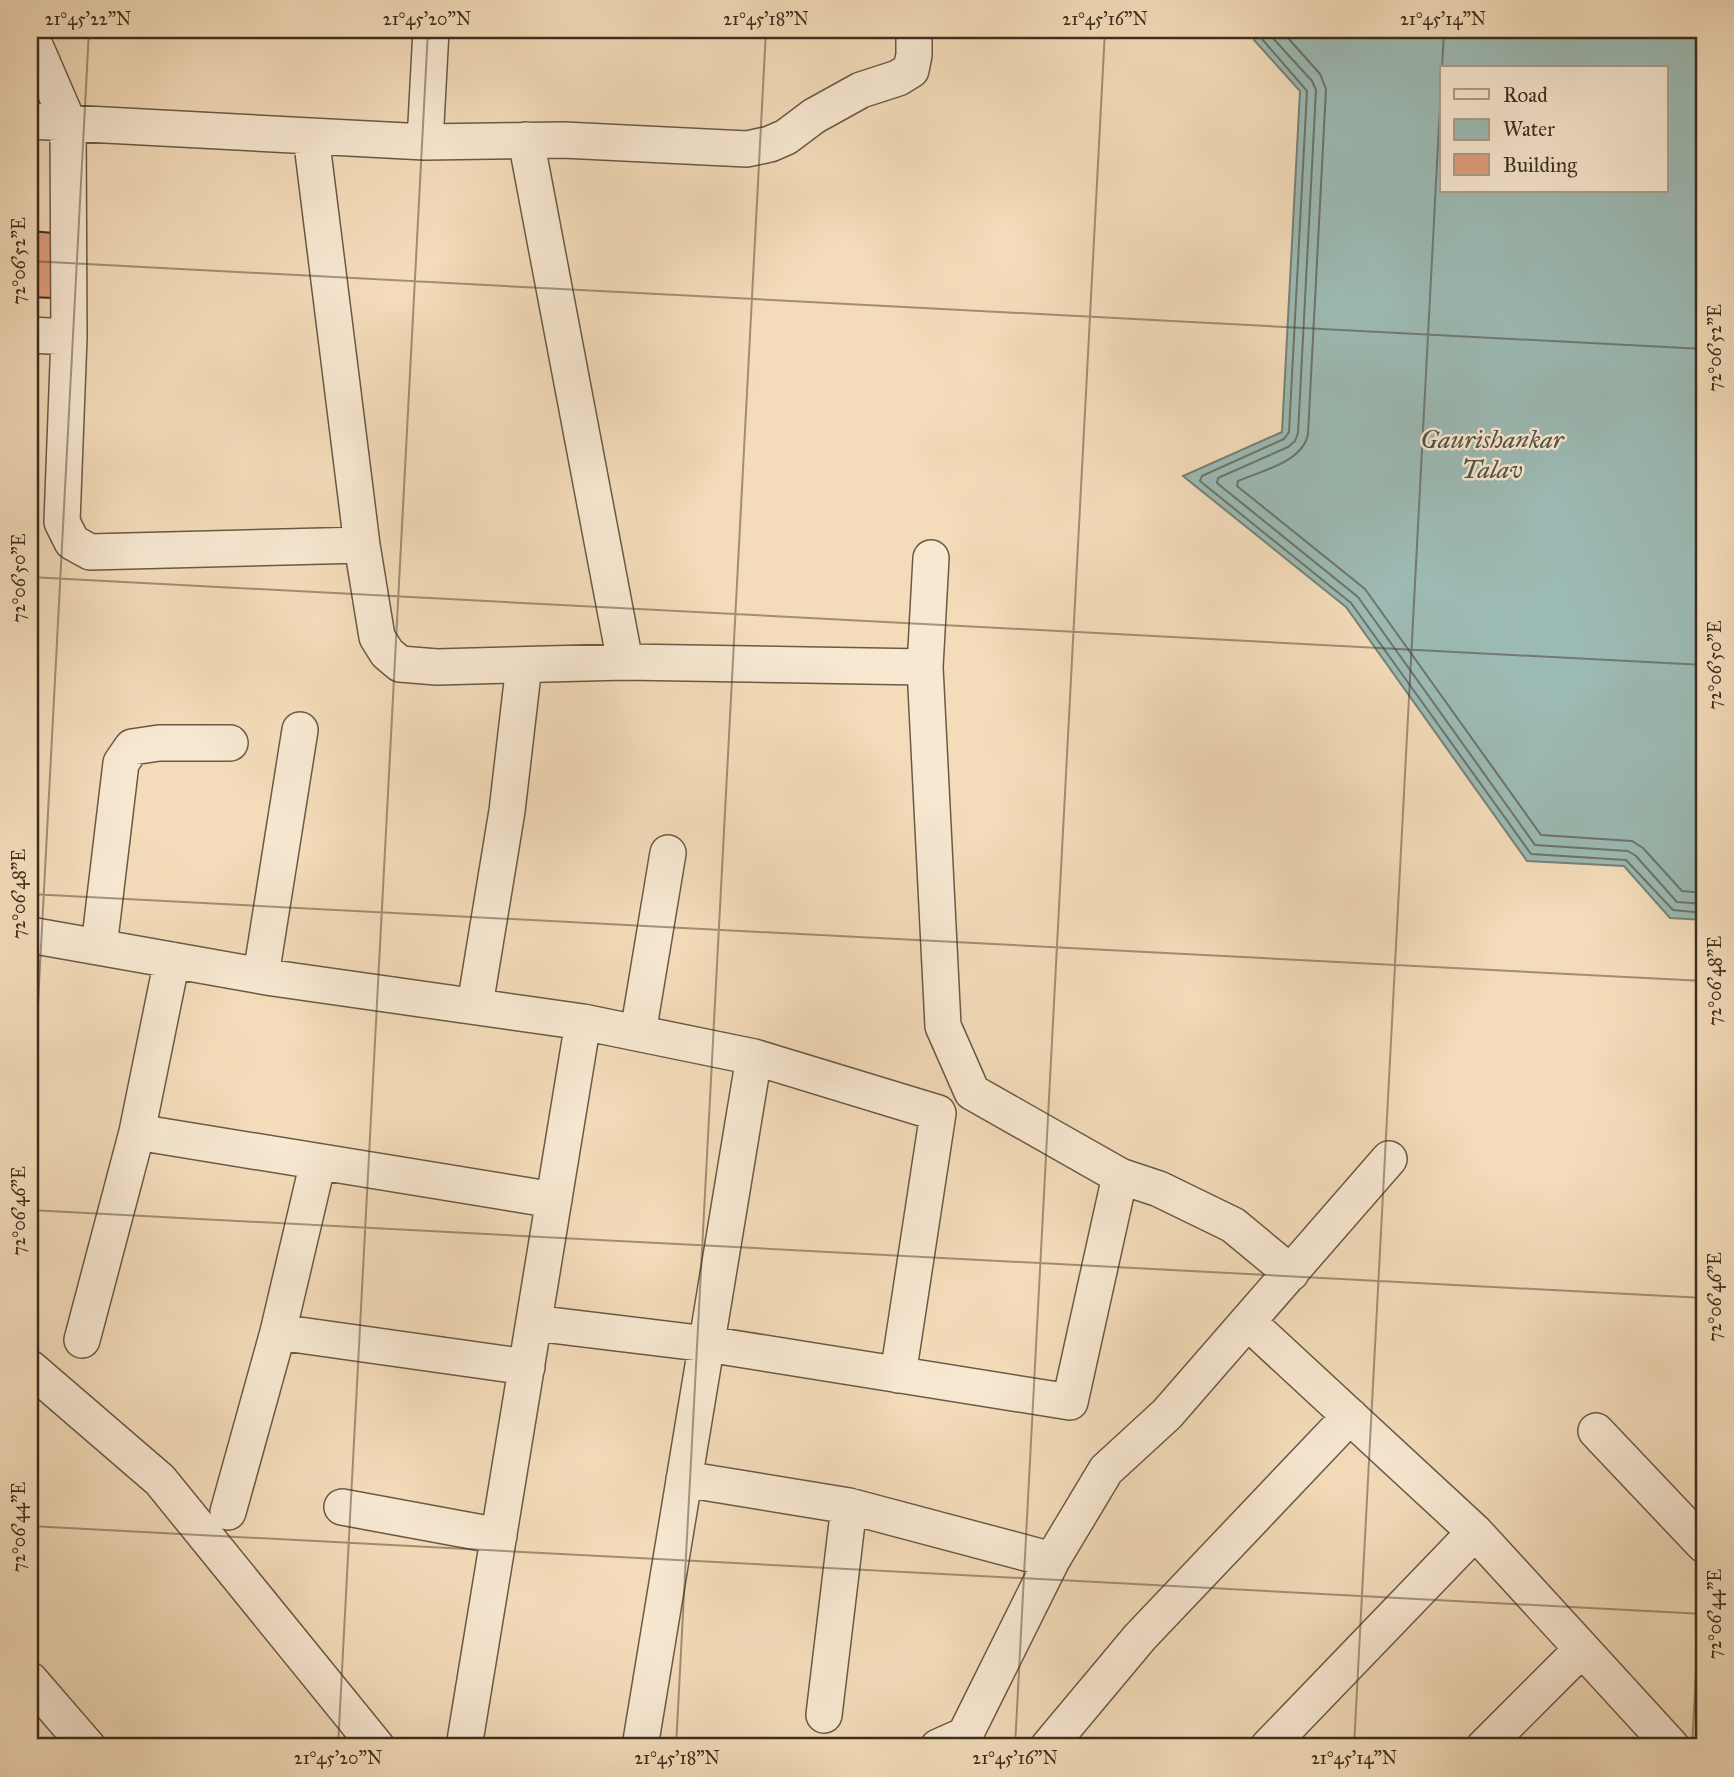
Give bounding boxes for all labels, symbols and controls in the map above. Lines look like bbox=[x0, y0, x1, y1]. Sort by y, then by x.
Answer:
text: 21°45'22"N bbox=[45, 8, 131, 30]
text: 21°45'20"N bbox=[383, 8, 471, 30]
text: 21°45'18"N bbox=[723, 8, 809, 30]
text: 21°45'16"N bbox=[1062, 8, 1148, 30]
text: 21°45'14"N bbox=[1400, 8, 1486, 30]
legend bbox=[1440, 66, 1668, 192]
text: Road bbox=[1503, 82, 1548, 108]
text: Water bbox=[1503, 116, 1555, 142]
text: Building bbox=[1503, 152, 1577, 178]
text: 72°06'52"E bbox=[8, 217, 30, 305]
text: 72°06'52"E bbox=[1704, 304, 1726, 392]
water label: Gaurishankar Talav bbox=[1420, 423, 1565, 485]
text: 72°06'50"E bbox=[8, 533, 30, 623]
text: 72°06'50"E bbox=[1704, 620, 1726, 710]
text: 72°06'48"E bbox=[8, 849, 30, 939]
text: 72°06'48"E bbox=[1704, 936, 1726, 1026]
text: 72°06'46"E bbox=[8, 1166, 30, 1256]
text: 72°06'46"E bbox=[1704, 1252, 1726, 1342]
text: 72°06'44"E bbox=[8, 1482, 30, 1572]
text: 72°06'44"E bbox=[1704, 1569, 1726, 1659]
text: 21°45'20"N bbox=[294, 1747, 382, 1769]
text: 21°45'18"N bbox=[634, 1747, 720, 1769]
text: 21°45'16"N bbox=[972, 1747, 1058, 1769]
text: 21°45'14"N bbox=[1311, 1747, 1397, 1769]

